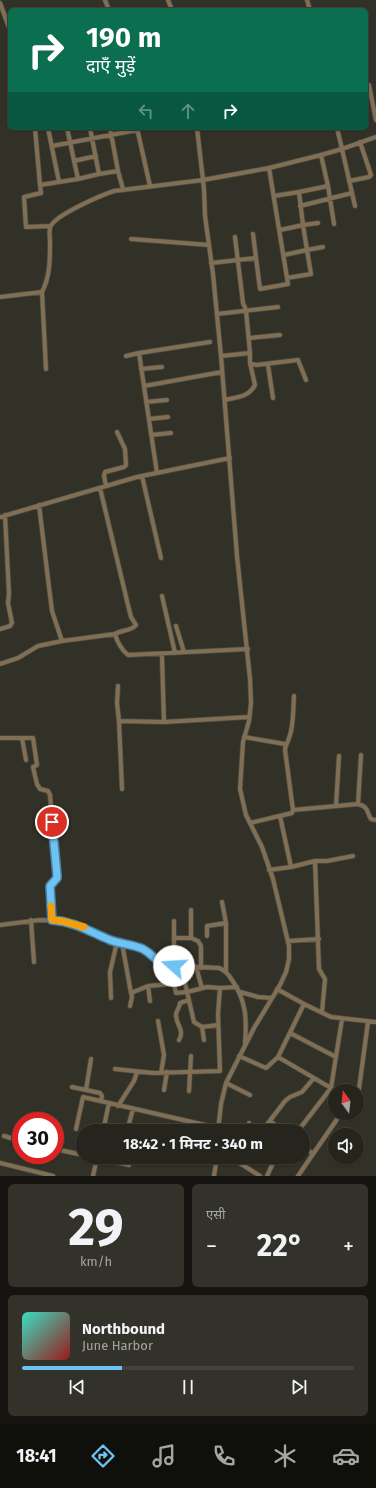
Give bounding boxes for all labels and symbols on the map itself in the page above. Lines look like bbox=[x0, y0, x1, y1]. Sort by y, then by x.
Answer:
pin bbox=[35, 805, 69, 839]
position arrow bbox=[153, 945, 195, 987]
north arrow bbox=[328, 1084, 364, 1120]
speed limit sign: 30 bbox=[12, 1112, 64, 1164]

